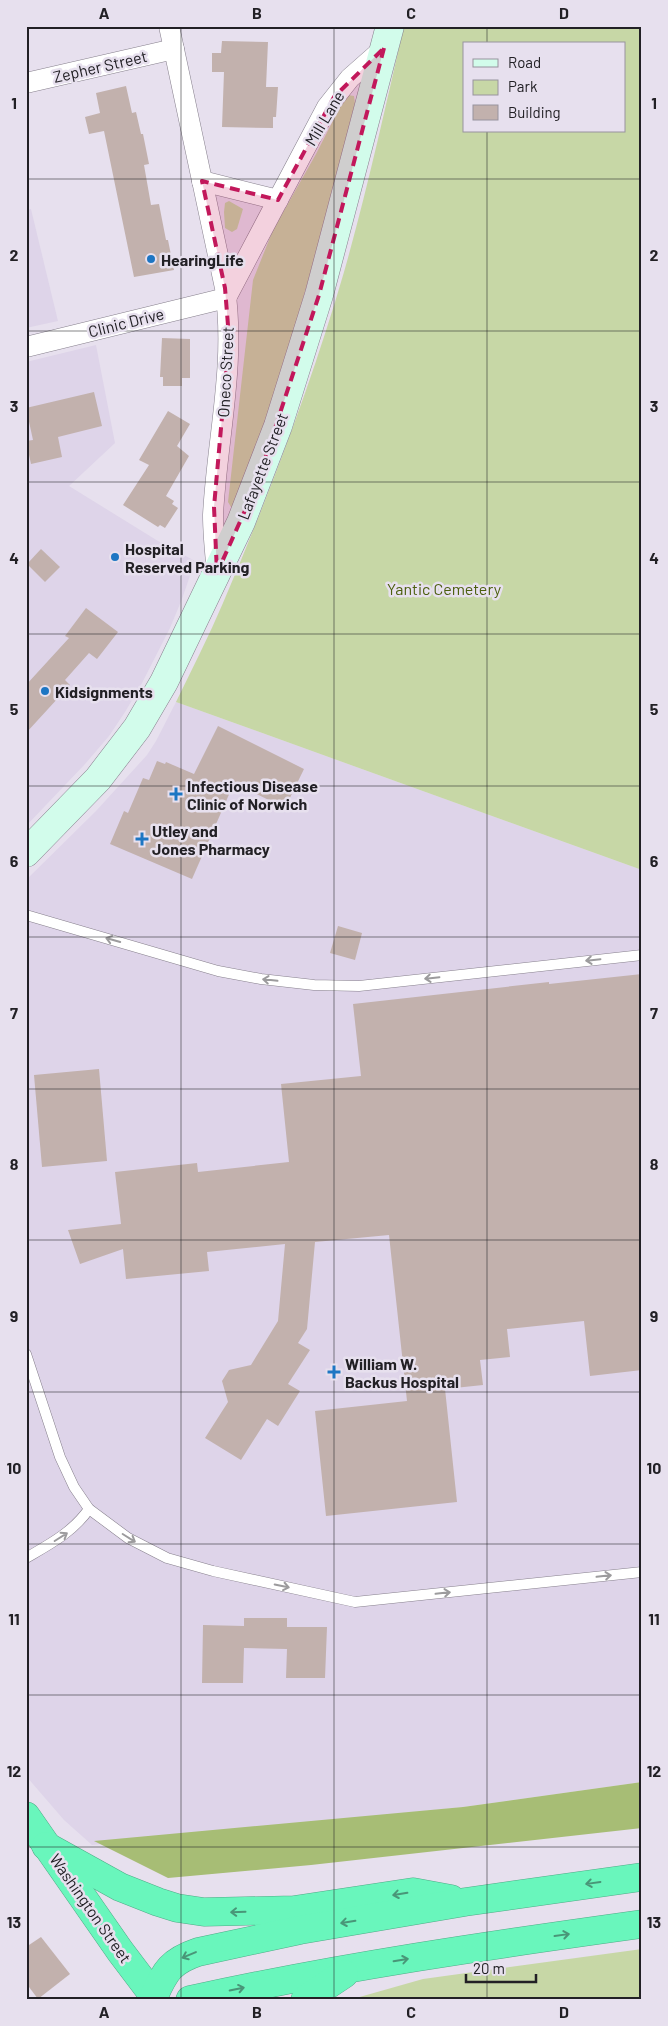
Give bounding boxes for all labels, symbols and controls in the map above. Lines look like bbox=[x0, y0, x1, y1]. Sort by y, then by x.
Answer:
text: A bbox=[99, 3, 110, 22]
text: B bbox=[252, 3, 262, 22]
text: C bbox=[406, 3, 416, 22]
text: D bbox=[559, 3, 569, 22]
legend bbox=[463, 42, 626, 132]
street label: Zepher Street bbox=[51, 46, 149, 86]
text: Road bbox=[508, 53, 541, 71]
text: Park bbox=[508, 77, 538, 95]
street label: Mill Lane bbox=[300, 87, 348, 149]
text: 1 bbox=[11, 93, 17, 112]
text: 1 bbox=[651, 93, 657, 112]
text: Building bbox=[508, 103, 561, 121]
text: 2 bbox=[10, 245, 19, 264]
text: 2 bbox=[650, 245, 659, 264]
place label: HearingLife bbox=[161, 250, 244, 269]
marker: HearingLife bbox=[145, 253, 157, 265]
street label: Clinic Drive bbox=[86, 303, 166, 341]
street label: Oneco Street bbox=[213, 326, 237, 418]
text: 3 bbox=[10, 396, 18, 415]
text: 3 bbox=[650, 396, 658, 415]
street label: Lafayette Street bbox=[233, 410, 291, 522]
place label: Hospital Reserved Parking bbox=[125, 539, 250, 576]
text: 4 bbox=[9, 548, 19, 567]
text: 4 bbox=[649, 548, 659, 567]
marker: Hospital Reserved Parking bbox=[109, 551, 121, 563]
park label: Yantic Cemetery bbox=[387, 579, 502, 598]
place label: Kidsignments bbox=[55, 682, 153, 701]
marker: Kidsignments bbox=[39, 685, 51, 697]
text: 5 bbox=[10, 699, 19, 718]
text: 5 bbox=[650, 699, 659, 718]
place label: Infectious Disease Clinic of Norwich bbox=[187, 776, 318, 813]
marker: Infectious Disease Clinic of Norwich bbox=[169, 787, 183, 801]
place label: Utley and Jones Pharmacy bbox=[152, 821, 270, 858]
marker: Utley and Jones Pharmacy bbox=[136, 833, 148, 845]
text: 6 bbox=[10, 851, 19, 870]
text: 6 bbox=[650, 851, 659, 870]
one-way arrow bbox=[105, 935, 121, 945]
one-way arrow bbox=[586, 956, 602, 965]
one-way arrow bbox=[424, 973, 440, 983]
one-way arrow bbox=[262, 975, 278, 985]
text: 7 bbox=[10, 1003, 18, 1022]
text: 7 bbox=[650, 1003, 658, 1022]
text: 8 bbox=[10, 1154, 19, 1173]
text: 8 bbox=[650, 1154, 659, 1173]
text: 9 bbox=[10, 1306, 18, 1325]
text: 9 bbox=[650, 1306, 658, 1325]
place label: William W. Backus Hospital bbox=[345, 1354, 459, 1391]
marker: William W. Backus Hospital bbox=[327, 1365, 341, 1379]
text: 10 bbox=[7, 1458, 21, 1477]
text: 10 bbox=[647, 1458, 661, 1477]
one-way arrow bbox=[53, 1532, 67, 1542]
one-way arrow bbox=[121, 1533, 135, 1543]
one-way arrow bbox=[596, 1571, 612, 1581]
one-way arrow bbox=[274, 1582, 290, 1592]
one-way arrow bbox=[434, 1588, 450, 1598]
text: 11 bbox=[8, 1609, 20, 1628]
text: 11 bbox=[648, 1609, 660, 1628]
text: 12 bbox=[7, 1761, 21, 1780]
text: 12 bbox=[647, 1761, 661, 1780]
street label: Washington Street bbox=[46, 1850, 136, 1966]
one-way arrow bbox=[586, 1879, 602, 1889]
one-way arrow bbox=[392, 1889, 408, 1899]
one-way arrow bbox=[231, 1907, 247, 1917]
text: 13 bbox=[7, 1912, 21, 1931]
text: 13 bbox=[647, 1912, 661, 1931]
one-way arrow bbox=[340, 1918, 356, 1928]
one-way arrow bbox=[554, 1930, 570, 1940]
one-way arrow bbox=[182, 1951, 197, 1961]
scale bar bbox=[466, 1951, 536, 1983]
one-way arrow bbox=[393, 1954, 409, 1964]
text: 20 m bbox=[473, 1959, 505, 1977]
one-way arrow bbox=[229, 1984, 245, 1993]
text: A bbox=[99, 2002, 110, 2021]
text: B bbox=[252, 2002, 262, 2021]
text: C bbox=[406, 2002, 416, 2021]
text: D bbox=[559, 2002, 569, 2021]

